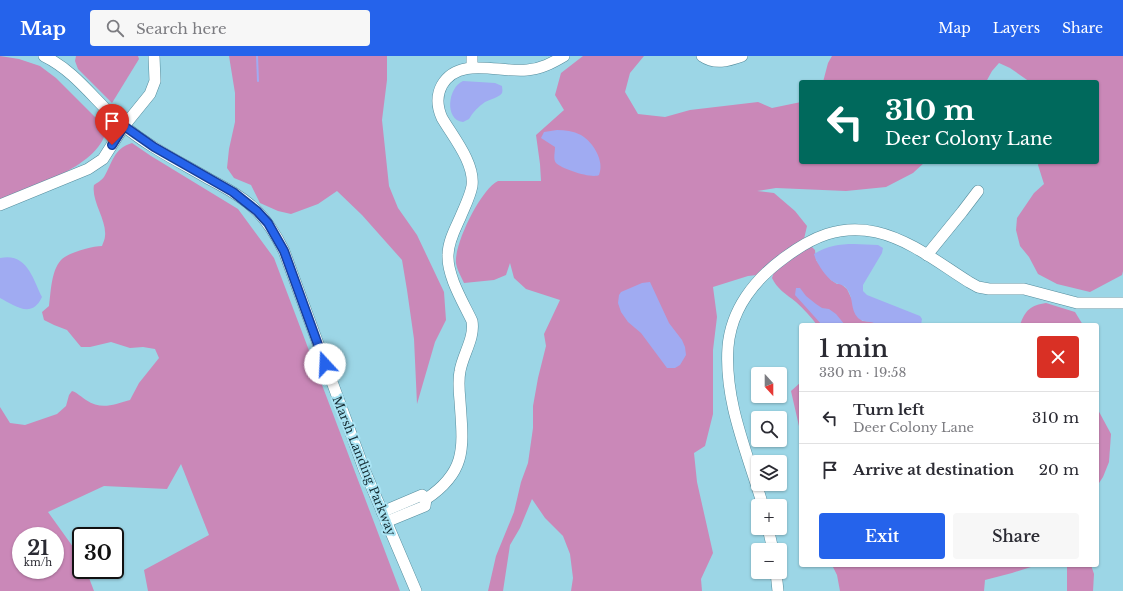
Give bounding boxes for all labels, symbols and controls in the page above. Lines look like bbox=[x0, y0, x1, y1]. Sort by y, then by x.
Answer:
search box bbox=[90, 10, 370, 46]
text: Map bbox=[20, 17, 66, 40]
icon: search bbox=[104, 17, 126, 39]
text: Search here bbox=[136, 19, 227, 38]
text: Map bbox=[938, 19, 971, 37]
text: Layers bbox=[993, 19, 1040, 37]
text: Share bbox=[1062, 19, 1103, 37]
text: 310 m bbox=[885, 93, 975, 128]
icon: left bbox=[819, 96, 871, 148]
pin bbox=[95, 104, 129, 145]
icon: arrive bbox=[101, 110, 123, 132]
text: Deer Colony Lane bbox=[885, 128, 1053, 150]
text: 1 min bbox=[819, 334, 888, 363]
button: close bbox=[1037, 336, 1079, 378]
position arrow bbox=[304, 343, 346, 385]
text: 330 m · 19:58 bbox=[819, 364, 906, 381]
north arrow bbox=[751, 367, 787, 403]
map controls bbox=[751, 367, 787, 579]
street label: Marsh Landing Parkway bbox=[330, 394, 399, 538]
text: Turn left bbox=[853, 400, 924, 419]
icon: left bbox=[819, 407, 841, 429]
text: 310 m bbox=[1032, 408, 1079, 427]
button: search bbox=[751, 411, 787, 447]
text: Deer Colony Lane bbox=[853, 419, 974, 436]
button: layers bbox=[751, 455, 787, 491]
icon: arrive bbox=[819, 459, 841, 481]
text: Arrive at destination bbox=[853, 460, 1014, 479]
text: 20 m bbox=[1039, 460, 1079, 479]
button: + bbox=[751, 499, 787, 535]
button: Exit bbox=[819, 513, 945, 559]
button: Share bbox=[953, 513, 1079, 559]
speed limit sign: 30 bbox=[72, 527, 124, 579]
text: 21 bbox=[27, 536, 49, 560]
button: − bbox=[751, 543, 787, 579]
text: km/h bbox=[24, 556, 52, 569]

